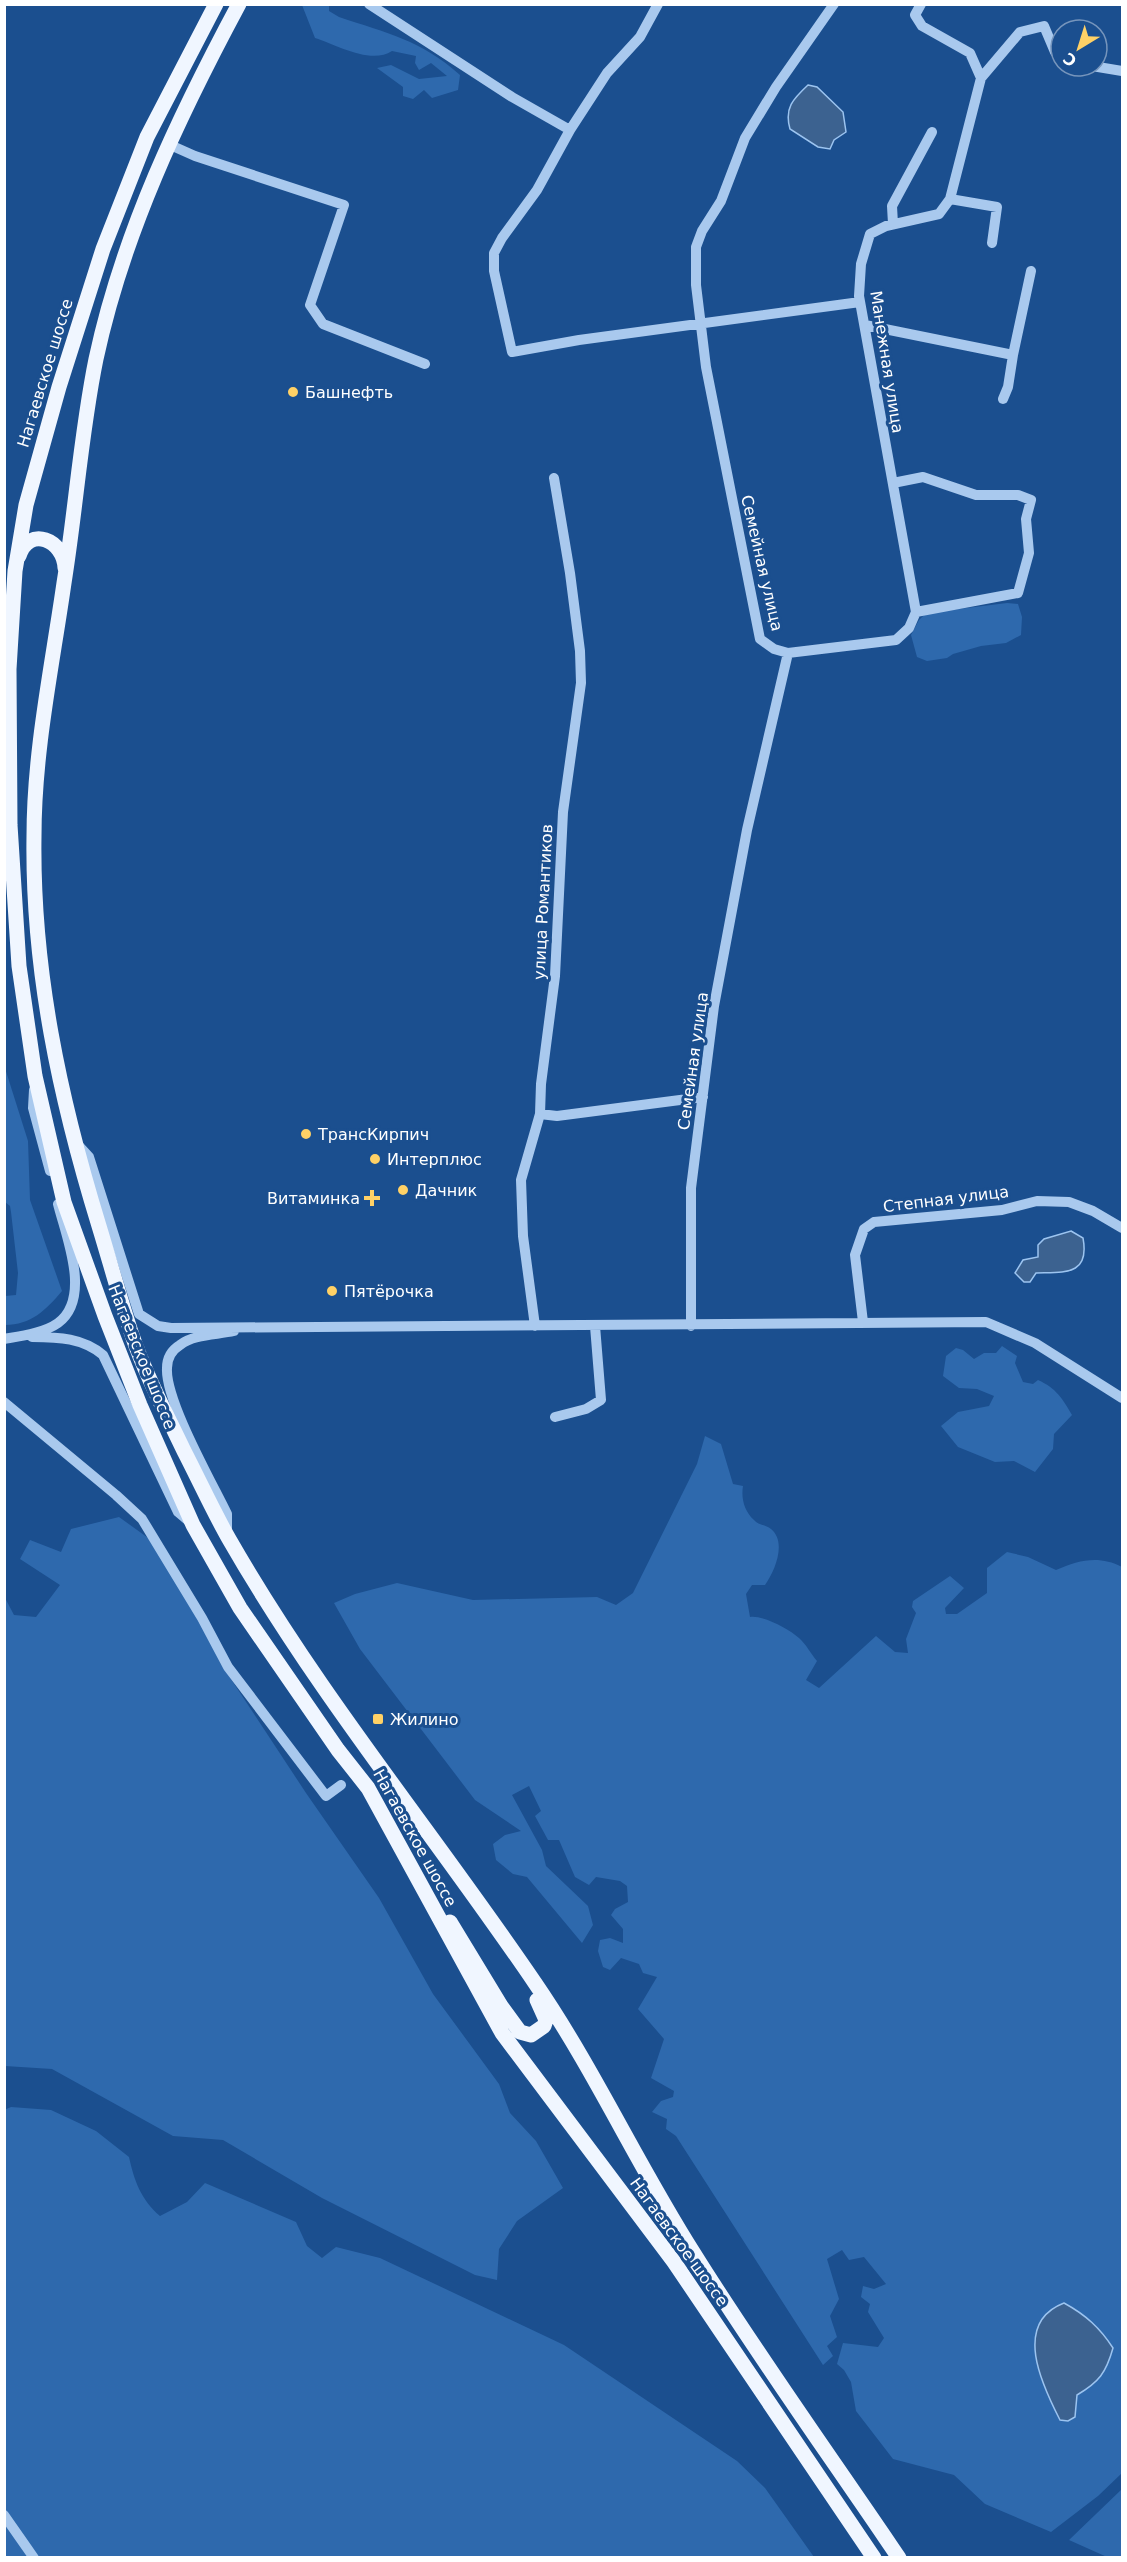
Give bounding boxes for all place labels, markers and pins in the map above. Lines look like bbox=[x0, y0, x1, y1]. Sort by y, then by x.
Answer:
place label: Башнефть bbox=[305, 383, 393, 402]
marker: Башнефть bbox=[286, 385, 300, 399]
place label: ТрансКирпич bbox=[317, 1125, 429, 1144]
marker: ТрансКирпич bbox=[299, 1127, 313, 1141]
place label: Интерплюс bbox=[387, 1150, 482, 1169]
marker: Интерплюс bbox=[368, 1152, 382, 1166]
place label: Дачник bbox=[415, 1181, 478, 1200]
marker: Дачник bbox=[396, 1183, 410, 1197]
place label: Витаминка bbox=[267, 1189, 360, 1208]
marker: Витаминка bbox=[365, 1191, 379, 1205]
place label: Пятёрочка bbox=[344, 1282, 434, 1301]
marker: Пятёрочка bbox=[325, 1284, 339, 1298]
place label: Жилино bbox=[390, 1710, 459, 1729]
marker: Жилино bbox=[371, 1712, 385, 1726]

